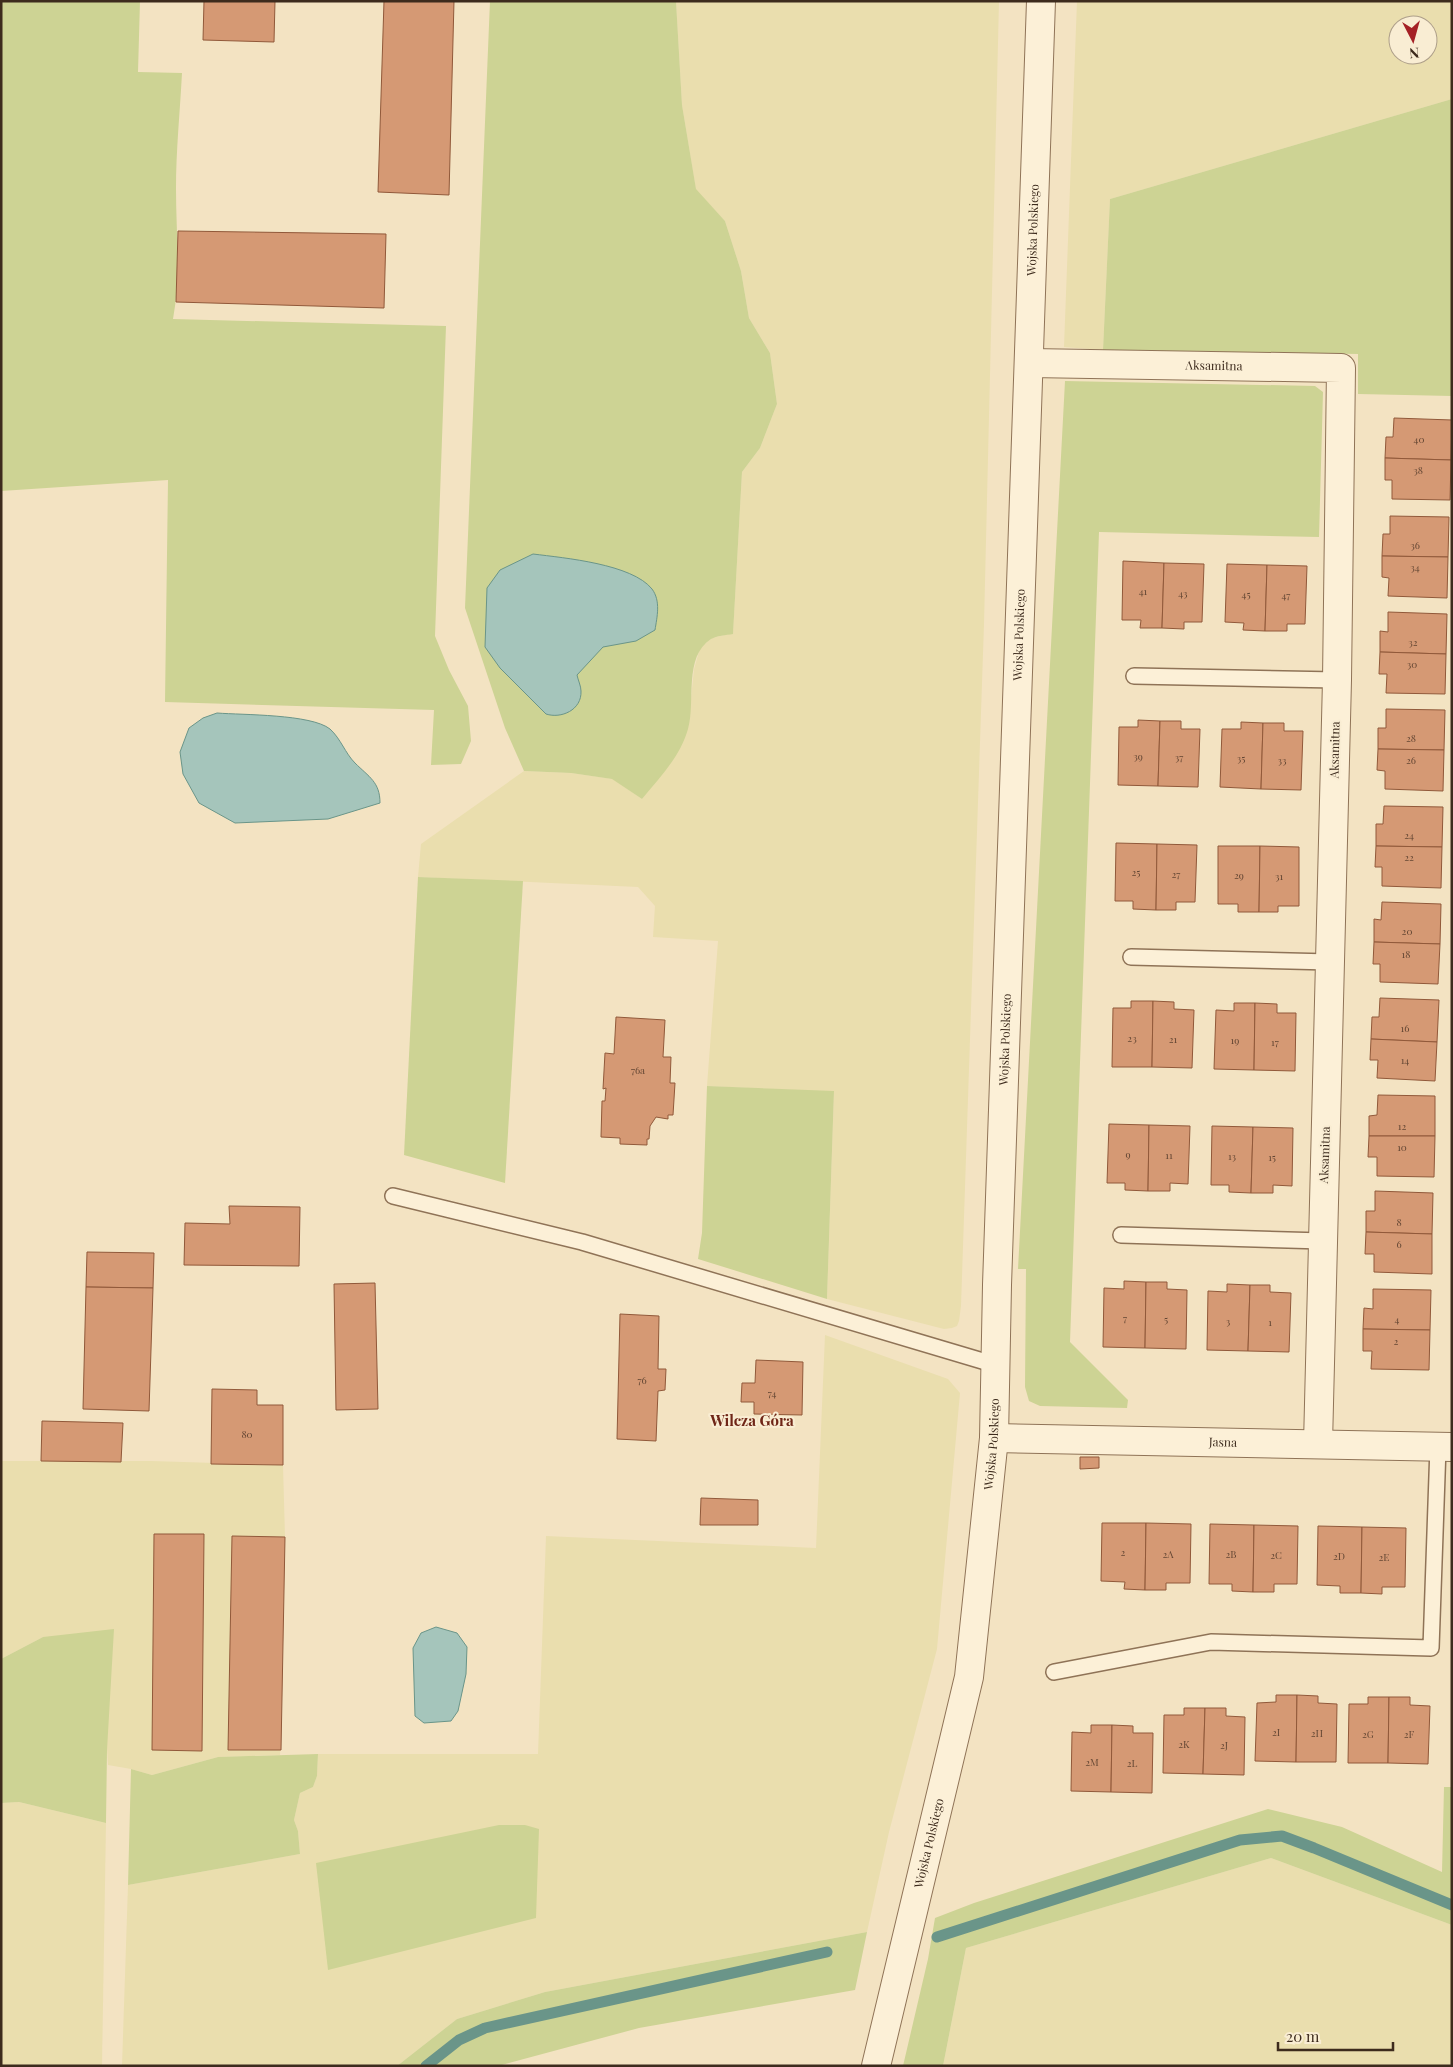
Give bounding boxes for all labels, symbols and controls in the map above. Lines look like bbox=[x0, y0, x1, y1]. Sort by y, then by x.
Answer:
north arrow bbox=[1388, 15, 1438, 65]
text: N bbox=[1408, 43, 1420, 63]
street label: Wojska Polskiego bbox=[1023, 183, 1042, 277]
street label: Aksamitna bbox=[1184, 356, 1243, 373]
house number: 40 bbox=[1414, 432, 1424, 446]
house number: 38 bbox=[1413, 463, 1423, 477]
house number: 36 bbox=[1410, 538, 1420, 552]
house number: 34 bbox=[1410, 560, 1420, 574]
house number: 41 bbox=[1139, 584, 1148, 598]
house number: 43 bbox=[1178, 586, 1188, 600]
house number: 45 bbox=[1241, 587, 1251, 601]
street label: Wojska Polskiego bbox=[1009, 588, 1028, 682]
house number: 47 bbox=[1282, 588, 1290, 602]
house number: 32 bbox=[1408, 635, 1418, 649]
house number: 30 bbox=[1407, 657, 1417, 671]
street label: Aksamitna bbox=[1325, 721, 1342, 780]
house number: 28 bbox=[1406, 731, 1416, 745]
house number: 39 bbox=[1133, 749, 1143, 763]
house number: 37 bbox=[1175, 750, 1183, 764]
house number: 35 bbox=[1237, 751, 1245, 765]
house number: 33 bbox=[1277, 753, 1287, 767]
house number: 26 bbox=[1406, 753, 1416, 767]
house number: 24 bbox=[1404, 828, 1414, 842]
house number: 22 bbox=[1404, 850, 1414, 864]
house number: 25 bbox=[1132, 865, 1140, 879]
house number: 27 bbox=[1172, 867, 1180, 881]
house number: 29 bbox=[1234, 868, 1244, 882]
house number: 31 bbox=[1275, 869, 1283, 883]
house number: 20 bbox=[1402, 924, 1412, 938]
house number: 18 bbox=[1402, 947, 1410, 961]
street label: Wojska Polskiego bbox=[995, 993, 1014, 1087]
house number: 16 bbox=[1401, 1021, 1409, 1035]
house number: 23 bbox=[1127, 1031, 1137, 1045]
house number: 21 bbox=[1169, 1032, 1178, 1046]
house number: 19 bbox=[1231, 1033, 1239, 1047]
house number: 17 bbox=[1271, 1035, 1279, 1049]
house number: 14 bbox=[1401, 1053, 1409, 1067]
house number: 76a bbox=[631, 1063, 645, 1077]
house number: 12 bbox=[1398, 1119, 1406, 1133]
street label: Aksamitna bbox=[1315, 1126, 1333, 1185]
house number: 10 bbox=[1397, 1140, 1407, 1154]
house number: 9 bbox=[1125, 1147, 1131, 1161]
house number: 11 bbox=[1165, 1148, 1173, 1162]
house number: 13 bbox=[1228, 1149, 1237, 1163]
house number: 15 bbox=[1268, 1150, 1276, 1164]
house number: 8 bbox=[1396, 1215, 1402, 1229]
house number: 6 bbox=[1396, 1237, 1402, 1251]
house number: 7 bbox=[1123, 1311, 1127, 1325]
house number: 5 bbox=[1164, 1312, 1168, 1326]
house number: 4 bbox=[1395, 1312, 1400, 1326]
house number: 3 bbox=[1226, 1314, 1231, 1328]
house number: 1 bbox=[1268, 1315, 1272, 1329]
house number: 2 bbox=[1394, 1334, 1399, 1348]
house number: 76 bbox=[637, 1373, 647, 1387]
house number: 74 bbox=[768, 1386, 776, 1400]
street label: Wojska Polskiego bbox=[980, 1398, 1002, 1492]
district label: Wilcza Góra bbox=[709, 1410, 794, 1430]
house number: 80 bbox=[241, 1427, 253, 1441]
street label: Jasna bbox=[1208, 1433, 1237, 1450]
house number: 2 bbox=[1121, 1545, 1126, 1559]
house number: 2A bbox=[1162, 1547, 1174, 1561]
house number: 2B bbox=[1225, 1547, 1237, 1561]
house number: 2C bbox=[1270, 1548, 1282, 1562]
house number: 2D bbox=[1333, 1549, 1345, 1563]
house number: 2E bbox=[1379, 1550, 1389, 1564]
house number: 2I bbox=[1272, 1725, 1280, 1739]
house number: 2H bbox=[1311, 1726, 1324, 1740]
house number: 2G bbox=[1362, 1727, 1374, 1741]
house number: 2F bbox=[1404, 1727, 1415, 1741]
house number: 2K bbox=[1178, 1737, 1190, 1751]
house number: 2J bbox=[1220, 1738, 1228, 1752]
house number: 2M bbox=[1085, 1755, 1099, 1769]
house number: 2L bbox=[1127, 1756, 1137, 1770]
street label: Wojska Polskiego bbox=[910, 1796, 947, 1890]
scale bar bbox=[1278, 2020, 1393, 2052]
text: 20 m bbox=[1286, 2026, 1320, 2046]

